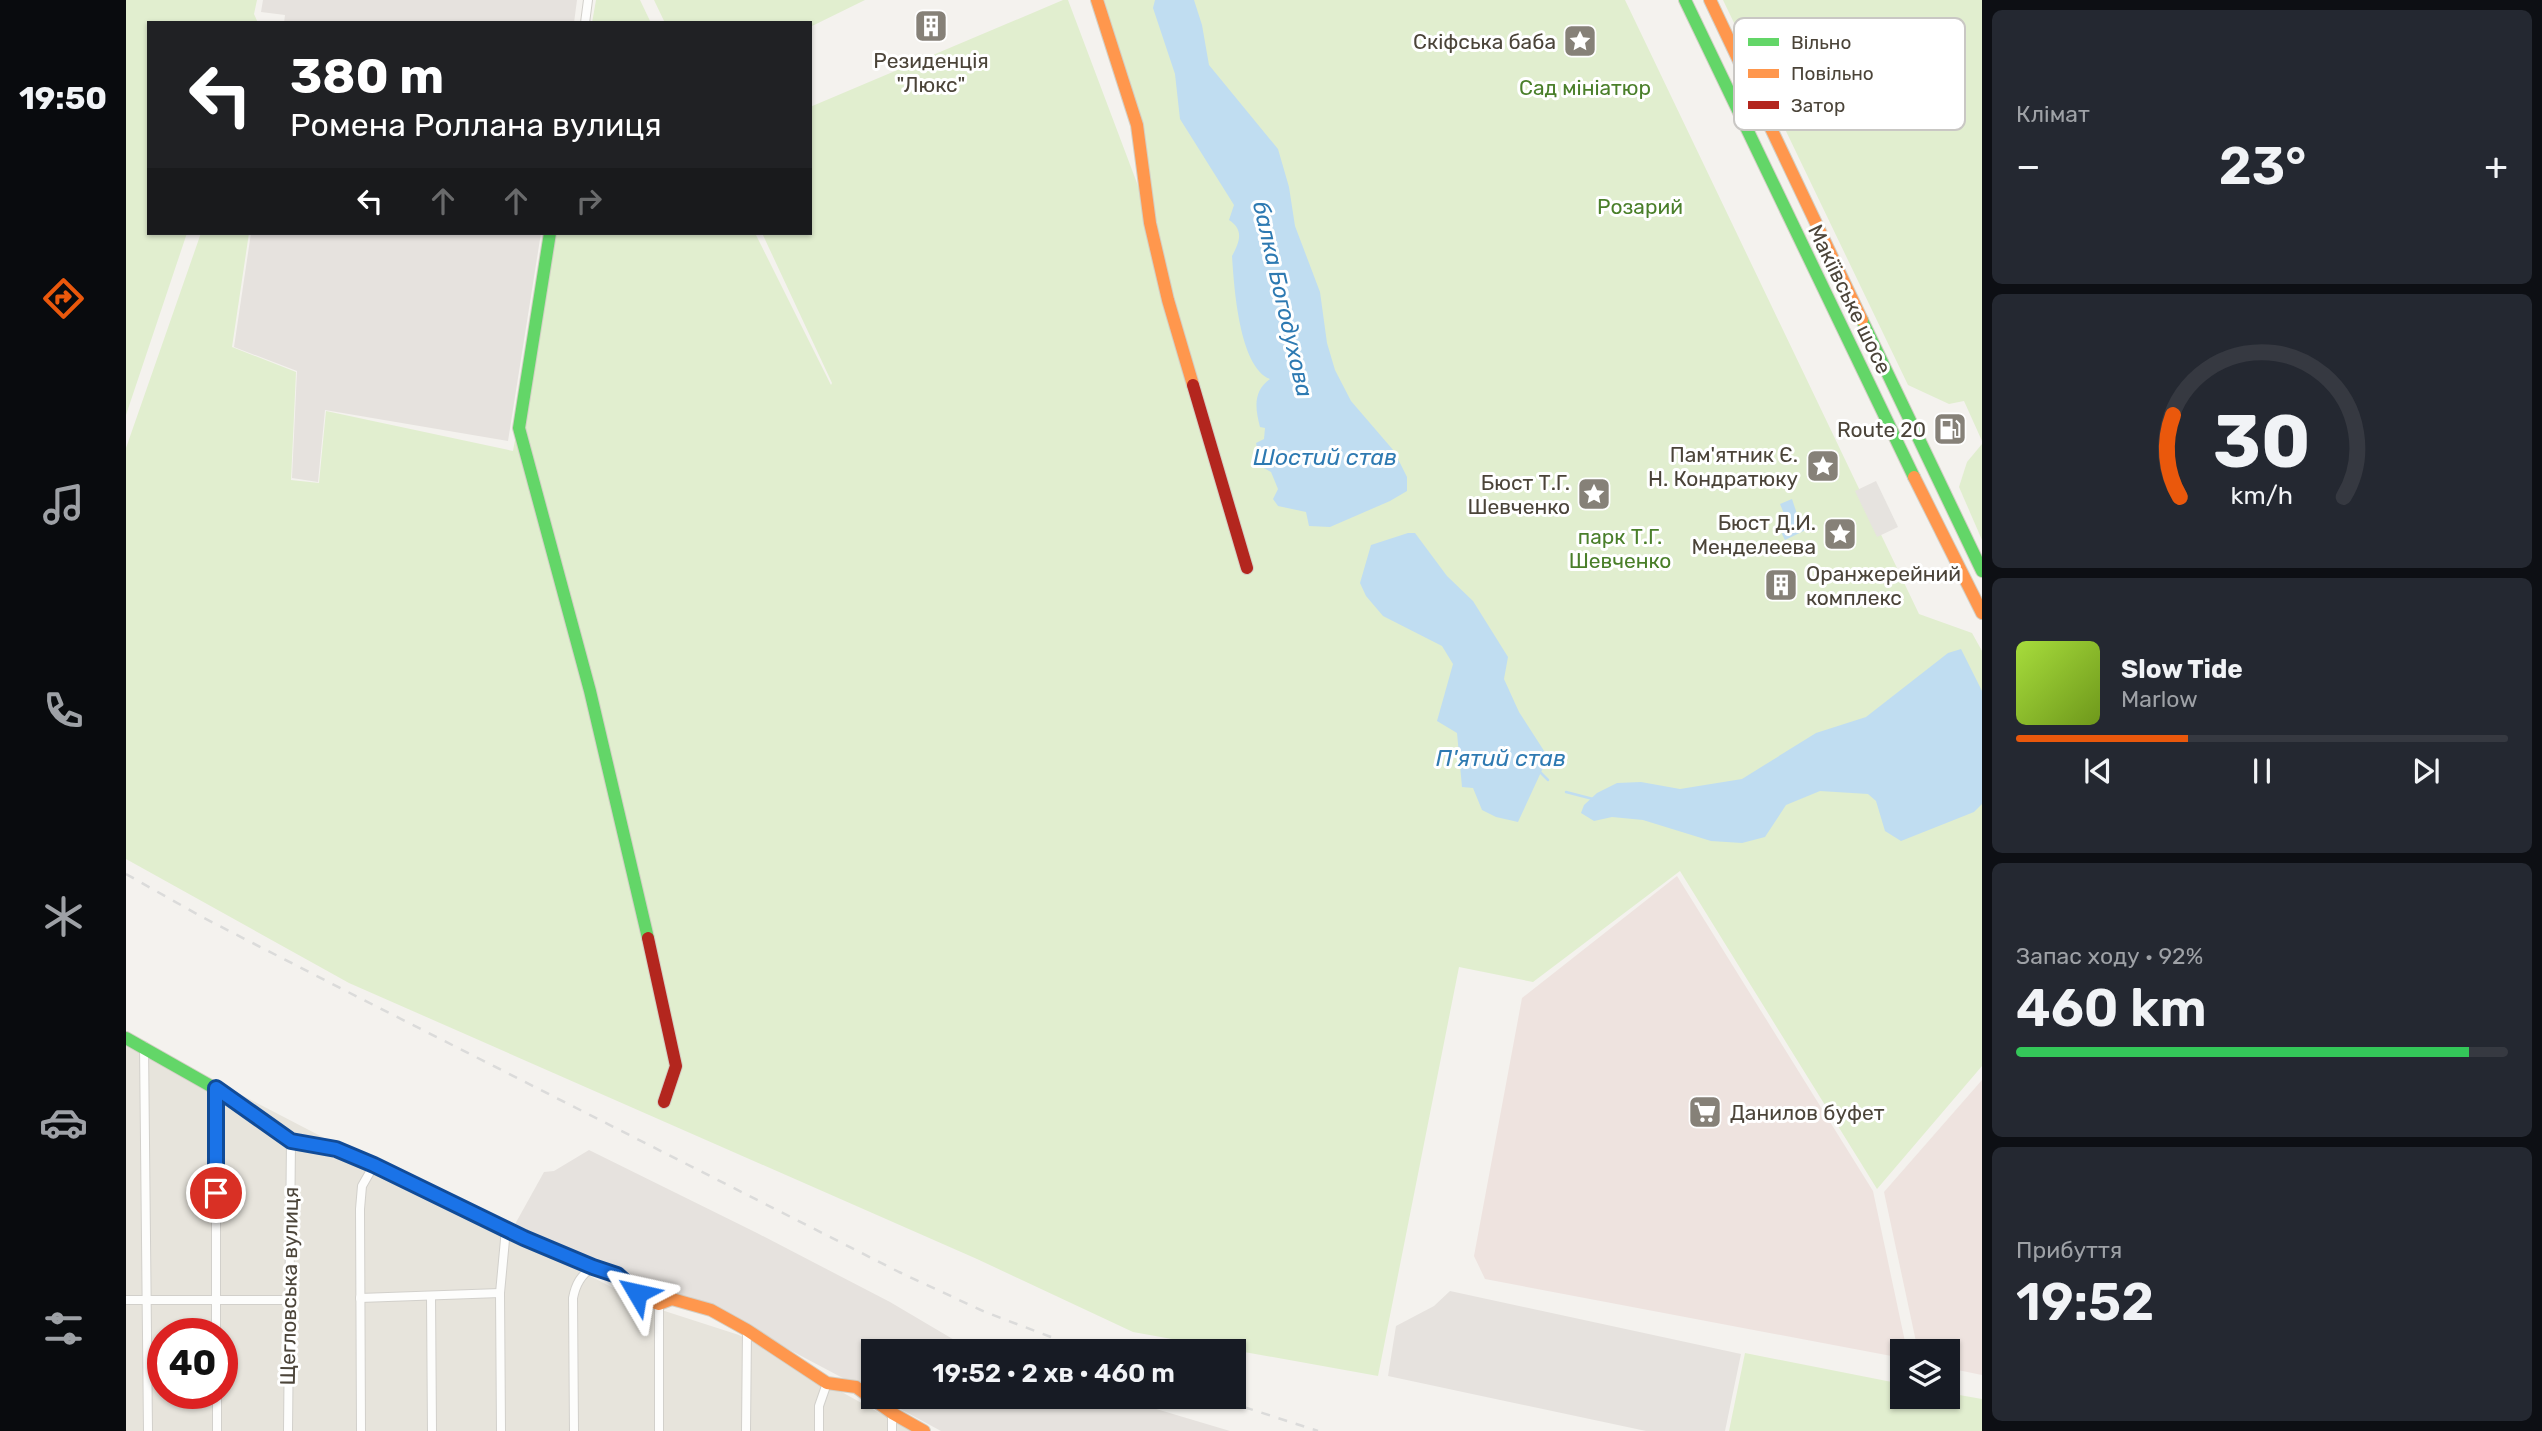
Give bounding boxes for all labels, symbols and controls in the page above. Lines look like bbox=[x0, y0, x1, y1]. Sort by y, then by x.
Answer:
building icon: Резиденція "Люкс" bbox=[912, 7, 950, 45]
legend bbox=[1734, 18, 1965, 130]
place icon: Скіфська баба bbox=[1561, 22, 1599, 60]
place label: Скіфська баба bbox=[1413, 29, 1556, 54]
text: Вільно bbox=[1791, 31, 1851, 54]
text: 380 m bbox=[290, 47, 444, 105]
place label: Резиденція "Люкс" bbox=[873, 48, 989, 97]
icon: left bbox=[175, 49, 266, 140]
text: Повільно bbox=[1791, 62, 1874, 85]
park label: Сад мініатюр bbox=[1519, 75, 1651, 100]
text: 19:50 bbox=[19, 79, 107, 117]
text: Затор bbox=[1791, 94, 1845, 117]
text: Клімат bbox=[2016, 100, 2090, 128]
text: Ромена Роллана вулиця bbox=[290, 106, 662, 144]
text: 23° bbox=[2219, 135, 2306, 197]
text: − bbox=[2016, 143, 2041, 189]
text: + bbox=[2484, 143, 2508, 189]
icon: left bbox=[351, 182, 389, 220]
icon: ahead bbox=[424, 182, 462, 220]
icon: ahead bbox=[497, 182, 535, 220]
icon: right bbox=[570, 182, 608, 220]
park label: Розарий bbox=[1597, 194, 1683, 219]
water label: балка Богодухова bbox=[1247, 198, 1319, 400]
street label: Макіївське шосе bbox=[1803, 220, 1897, 378]
icon: directions bbox=[39, 274, 88, 323]
text: 30 bbox=[2213, 400, 2311, 486]
fuel station icon: Route 20 bbox=[1931, 410, 1969, 448]
place label: Route 20 bbox=[1837, 417, 1926, 442]
place label: Пам'ятник Є. Н. Кондратюку bbox=[1648, 442, 1798, 491]
water label: Шостий став bbox=[1253, 443, 1397, 471]
place icon: Пам'ятник Є. Н. Кондратюку bbox=[1804, 447, 1842, 485]
place label: Бюст Т.Г. Шевченко bbox=[1467, 470, 1570, 519]
place icon: Бюст Т.Г. Шевченко bbox=[1575, 475, 1613, 513]
icon: music bbox=[39, 480, 88, 529]
text: km/h bbox=[2231, 481, 2293, 510]
place label: Бюст Д.И. Менделеева bbox=[1691, 510, 1816, 559]
place icon: Бюст Д.И. Менделеева bbox=[1821, 515, 1859, 553]
park label: парк Т.Г. Шевченко bbox=[1569, 524, 1671, 573]
place label: Оранжерейний комплекс bbox=[1806, 561, 1961, 610]
building icon: Оранжерейний комплекс bbox=[1762, 566, 1800, 604]
text: Slow Tide bbox=[2121, 654, 2243, 685]
text: Marlow bbox=[2121, 685, 2198, 713]
icon: phone bbox=[39, 686, 88, 735]
water label: П'ятий став bbox=[1436, 744, 1566, 772]
icon: previous bbox=[2079, 752, 2117, 790]
icon: pause bbox=[2243, 752, 2281, 790]
icon: next bbox=[2407, 752, 2445, 790]
icon: climate bbox=[39, 892, 88, 941]
text: Запас ходу · 92% bbox=[2016, 942, 2203, 970]
text: 460 km bbox=[2016, 977, 2207, 1039]
supermarket icon: Данилов буфет bbox=[1686, 1093, 1724, 1131]
icon: car bbox=[39, 1098, 88, 1147]
place label: Данилов буфет bbox=[1730, 1100, 1885, 1125]
pin bbox=[186, 1163, 246, 1223]
icon: arrive bbox=[197, 1174, 235, 1212]
street label: Щегловська вулиця bbox=[275, 1186, 303, 1386]
text: Прибуття bbox=[2016, 1236, 2122, 1264]
position arrow bbox=[600, 1256, 674, 1330]
text: 19:52 bbox=[2016, 1271, 2154, 1333]
icon: filters bbox=[39, 1304, 88, 1353]
speed limit sign: 40 bbox=[147, 1318, 238, 1409]
map controls bbox=[1890, 1339, 1960, 1409]
button: layers bbox=[1890, 1339, 1960, 1409]
text: 19:52 · 2 хв · 460 m bbox=[932, 1358, 1175, 1389]

